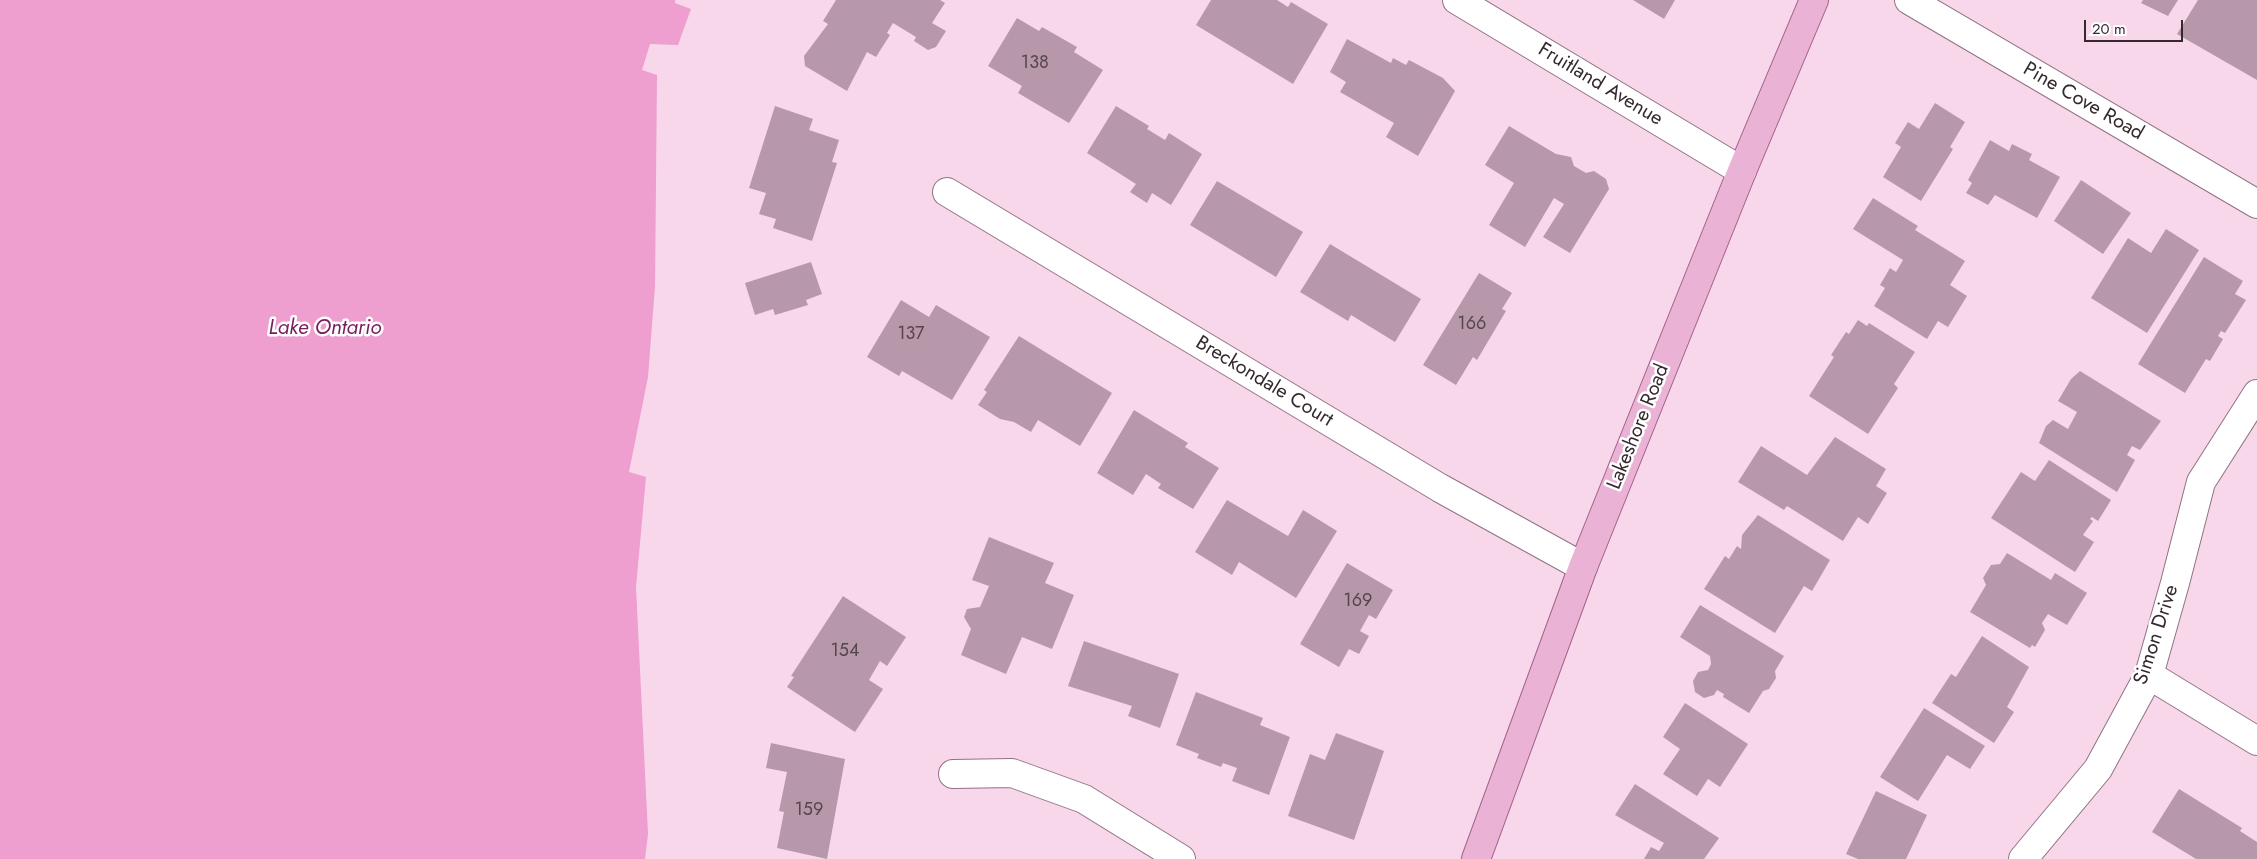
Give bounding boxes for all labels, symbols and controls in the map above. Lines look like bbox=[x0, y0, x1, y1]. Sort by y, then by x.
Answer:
scale bar bbox=[2087, 10, 2186, 42]
text: 20 m bbox=[2092, 18, 2126, 40]
street label: Fruitland Avenue bbox=[1533, 38, 1667, 132]
house number: 138 bbox=[1021, 53, 1049, 75]
street label: Pine Cove Road bbox=[2018, 58, 2148, 146]
house number: 166 bbox=[1458, 314, 1486, 336]
water label: Lake Ontario bbox=[269, 316, 381, 342]
house number: 137 bbox=[897, 324, 925, 346]
street label: Breckondale Court bbox=[1191, 331, 1337, 433]
street label: Lakeshore Road bbox=[1603, 361, 1675, 493]
street label: Simon Drive bbox=[2130, 582, 2184, 688]
house number: 169 bbox=[1344, 591, 1372, 613]
house number: 154 bbox=[831, 641, 859, 663]
house number: 159 bbox=[795, 800, 823, 822]

